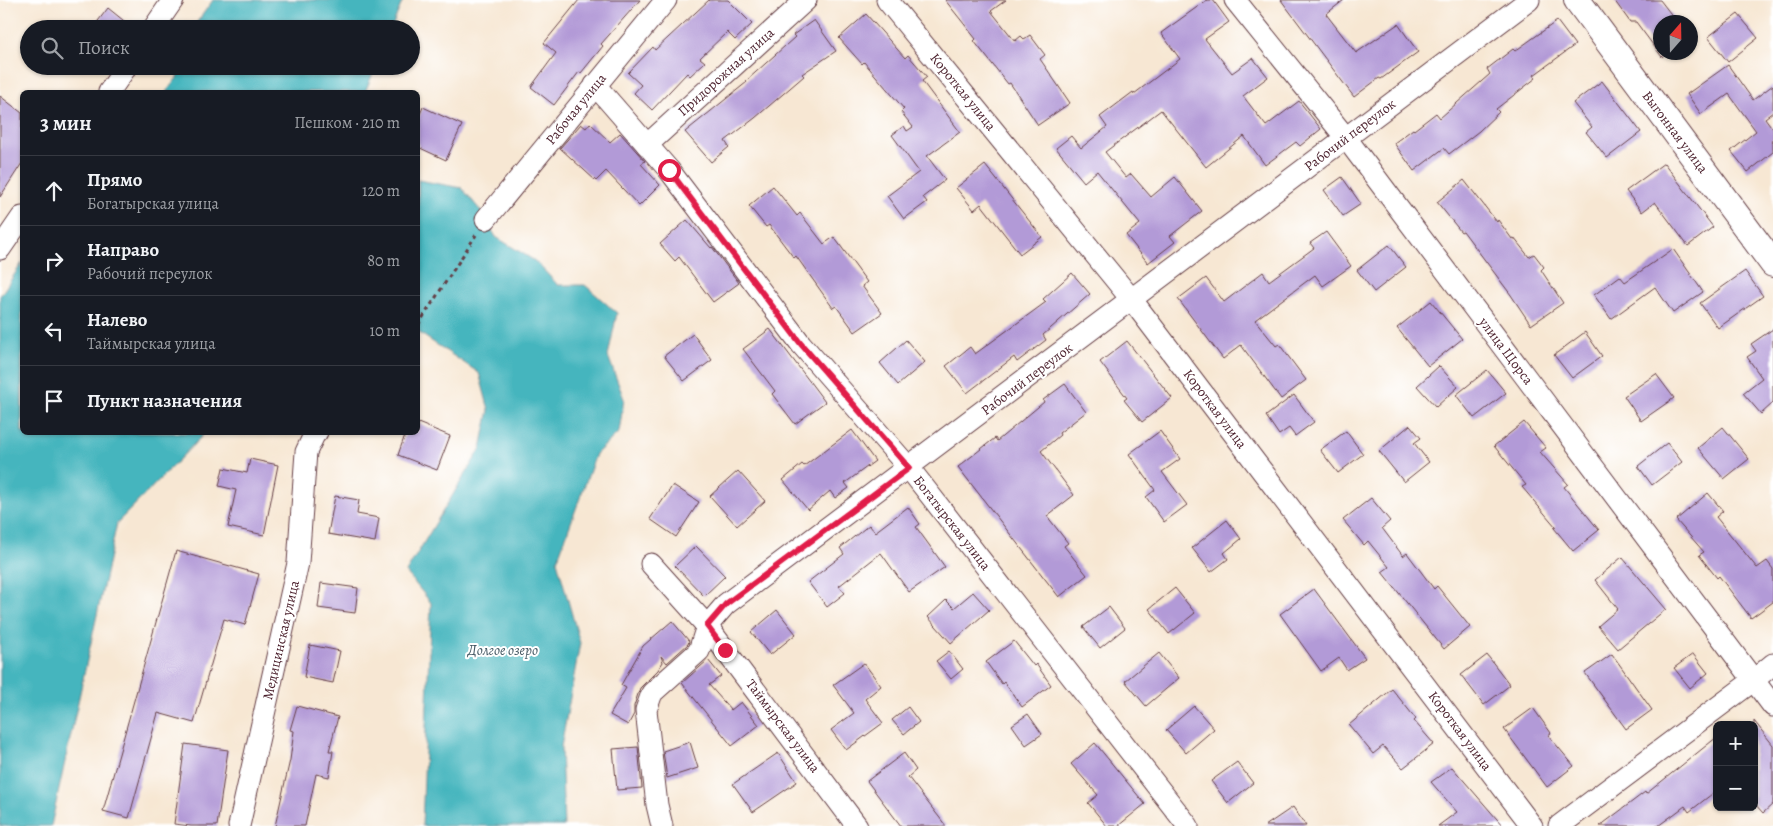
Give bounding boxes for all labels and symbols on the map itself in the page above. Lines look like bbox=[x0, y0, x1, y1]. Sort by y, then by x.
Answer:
north arrow bbox=[1653, 15, 1698, 60]
street label: Придорожная улица bbox=[674, 23, 779, 121]
street label: Короткая улица bbox=[926, 49, 1001, 135]
street label: Рабочая улица bbox=[541, 69, 611, 149]
street label: Выгонная улица bbox=[1638, 87, 1713, 177]
street label: Рабочий переулок bbox=[1300, 94, 1400, 176]
route start bbox=[658, 159, 681, 182]
street label: улица Щорса bbox=[1474, 313, 1538, 389]
street label: Рабочий переулок bbox=[977, 338, 1077, 420]
street label: Короткая улица bbox=[1179, 365, 1251, 453]
street label: Богатырская улица bbox=[909, 472, 995, 575]
street label: Медицинская улица bbox=[258, 578, 304, 702]
route end bbox=[714, 639, 737, 662]
water label: Долгое озеро bbox=[467, 640, 538, 660]
street label: Таймырская улица bbox=[742, 675, 825, 777]
street label: Короткая улица bbox=[1424, 687, 1496, 775]

